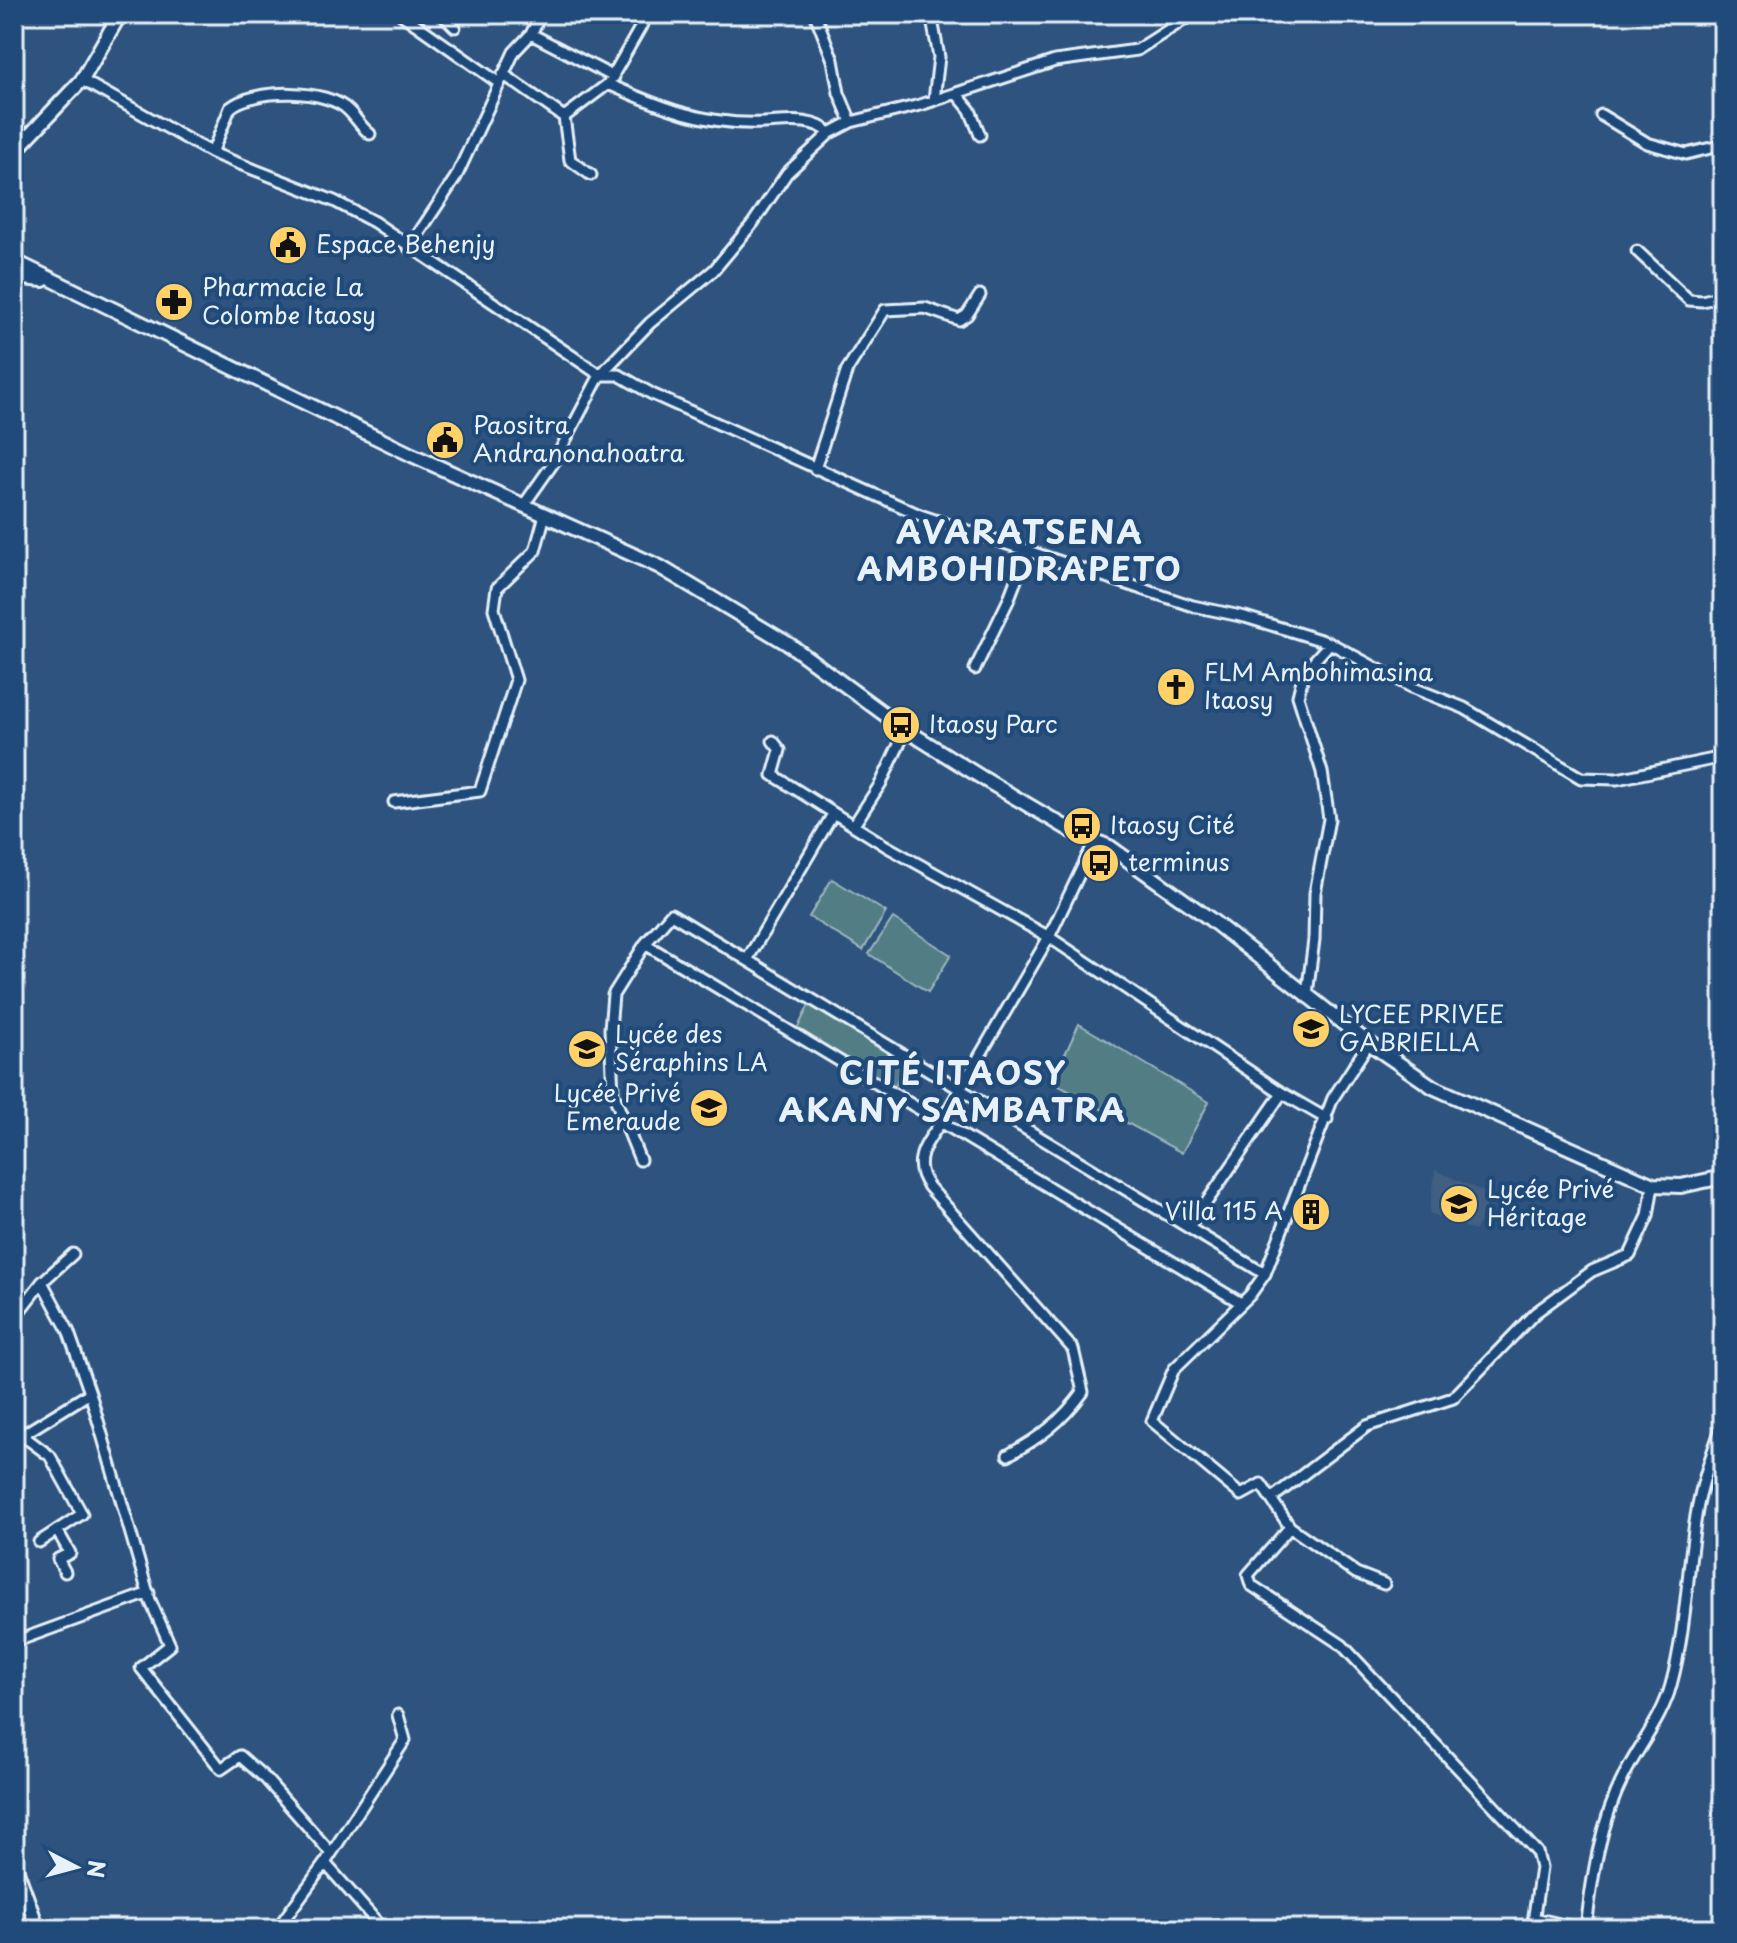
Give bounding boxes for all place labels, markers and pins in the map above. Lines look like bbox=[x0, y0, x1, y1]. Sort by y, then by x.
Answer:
public building icon: Espace Behenjy bbox=[267, 224, 309, 266]
place label: Espace Behenjy bbox=[316, 225, 495, 261]
place label: Pharmacie La Colombe Itaosy bbox=[202, 268, 376, 332]
pharmacy icon: Pharmacie La Colombe Itaosy bbox=[153, 281, 195, 323]
place label: Paositra Andranonahoatra bbox=[473, 406, 685, 470]
public building icon: Paositra Andranonahoatra bbox=[424, 419, 466, 461]
place label: FLM Ambohimasina Itaosy bbox=[1204, 653, 1433, 717]
church icon: FLM Ambohimasina Itaosy bbox=[1155, 666, 1197, 708]
bus stop icon: Itaosy Parc bbox=[880, 704, 922, 746]
place label: Itaosy Parc bbox=[929, 705, 1057, 741]
bus stop icon: Itaosy Cité bbox=[1061, 805, 1103, 847]
place label: Itaosy Cité bbox=[1110, 806, 1235, 842]
bus stop icon: terminus bbox=[1079, 842, 1121, 884]
place label: terminus bbox=[1128, 843, 1230, 879]
place label: LYCEE PRIVEE GABRIELLA bbox=[1339, 995, 1504, 1059]
school or university icon: LYCEE PRIVEE GABRIELLA bbox=[1290, 1008, 1332, 1050]
place label: Lycée des Séraphins LA bbox=[615, 1015, 768, 1079]
school or university icon: Lycée des Séraphins LA bbox=[566, 1028, 608, 1070]
place label: Lycée Privé Emeraude bbox=[554, 1074, 681, 1138]
school or university icon: Lycée Privé Emeraude bbox=[688, 1087, 730, 1129]
place label: Lycée Privé Héritage bbox=[1487, 1170, 1614, 1234]
school or university icon: Lycée Privé Héritage bbox=[1438, 1183, 1480, 1225]
building icon: Villa 115 A bbox=[1290, 1191, 1332, 1233]
place label: Villa 115 A bbox=[1165, 1192, 1283, 1228]

